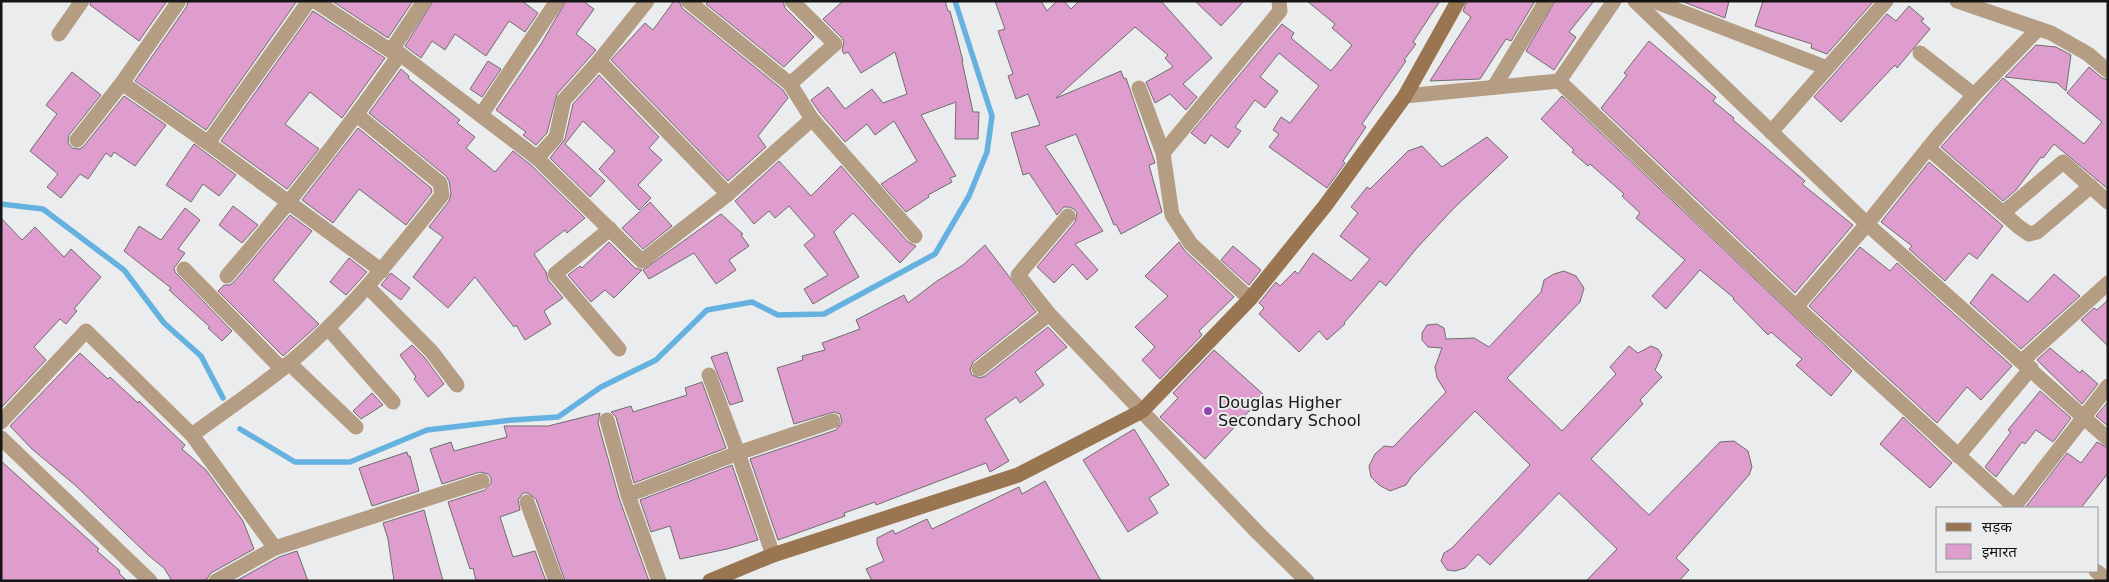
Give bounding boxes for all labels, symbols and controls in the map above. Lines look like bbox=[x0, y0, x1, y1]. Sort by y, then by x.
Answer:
place label: Douglas Higher Secondary School bbox=[1218, 393, 1361, 430]
marker: Douglas Higher Secondary School bbox=[1202, 405, 1214, 417]
legend bbox=[1936, 507, 2099, 572]
text: सड़क bbox=[1982, 518, 2012, 536]
text: इमारत bbox=[1982, 543, 2017, 561]

